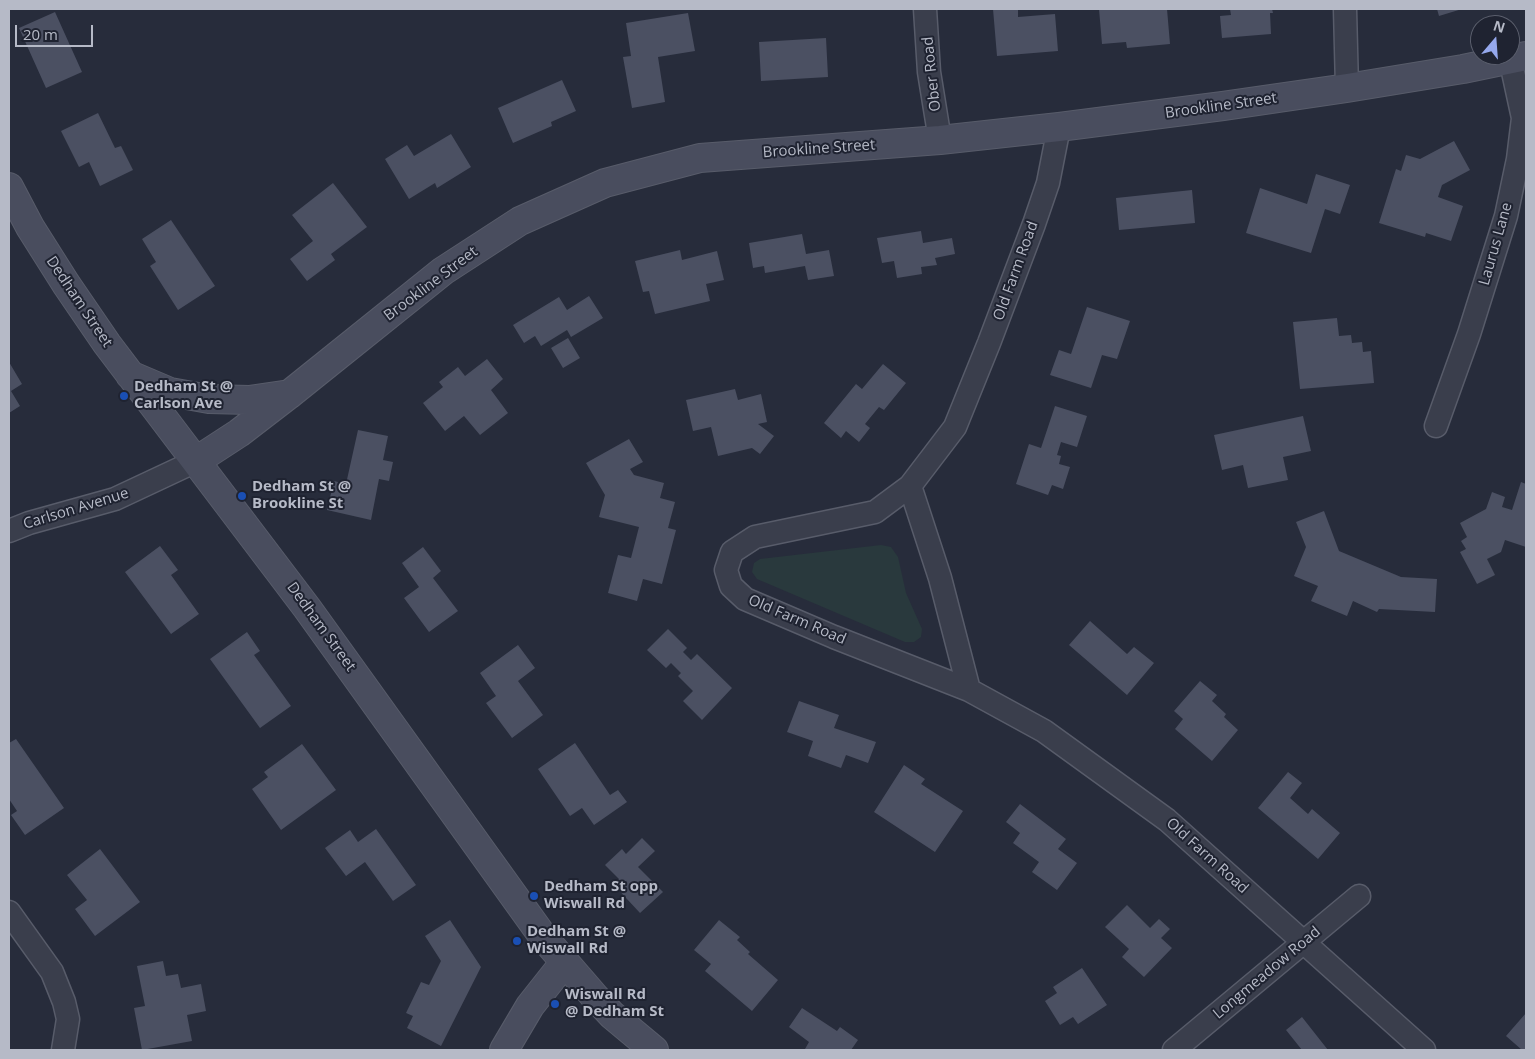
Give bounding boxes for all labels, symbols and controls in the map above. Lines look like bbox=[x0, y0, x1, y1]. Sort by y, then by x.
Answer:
scale bar bbox=[18, 15, 95, 47]
north arrow bbox=[1470, 15, 1520, 65]
text: N bbox=[1491, 15, 1508, 37]
text: 20 m bbox=[23, 24, 58, 44]
street label: Ober Road bbox=[919, 36, 945, 112]
street label: Brookline Street bbox=[1164, 89, 1278, 123]
street label: Brookline Street bbox=[762, 136, 876, 162]
street label: Laurus Lane bbox=[1476, 200, 1516, 288]
street label: Old Farm Road bbox=[990, 219, 1042, 323]
street label: Brookline Street bbox=[381, 243, 481, 325]
street label: Dedham Street bbox=[42, 253, 116, 351]
place label: Dedham St @ Carlson Ave bbox=[134, 378, 233, 413]
marker: Dedham St @ Carlson Ave bbox=[118, 390, 130, 402]
place label: Dedham St @ Brookline St bbox=[252, 478, 351, 513]
street label: Carlson Avenue bbox=[21, 484, 131, 534]
marker: Dedham St @ Brookline St bbox=[236, 490, 248, 502]
street label: Dedham Street bbox=[283, 579, 359, 675]
street label: Old Farm Road bbox=[745, 591, 849, 649]
street label: Old Farm Road bbox=[1162, 814, 1252, 898]
place label: Dedham St opp Wiswall Rd bbox=[544, 878, 658, 913]
marker: Dedham St opp Wiswall Rd bbox=[528, 890, 540, 902]
place label: Dedham St @ Wiswall Rd bbox=[527, 923, 626, 958]
street label: Longmeadow Road bbox=[1210, 923, 1324, 1023]
marker: Dedham St @ Wiswall Rd bbox=[511, 935, 523, 947]
place label: Wiswall Rd @ Dedham St bbox=[565, 986, 664, 1021]
marker: Wiswall Rd @ Dedham St bbox=[549, 998, 561, 1010]

